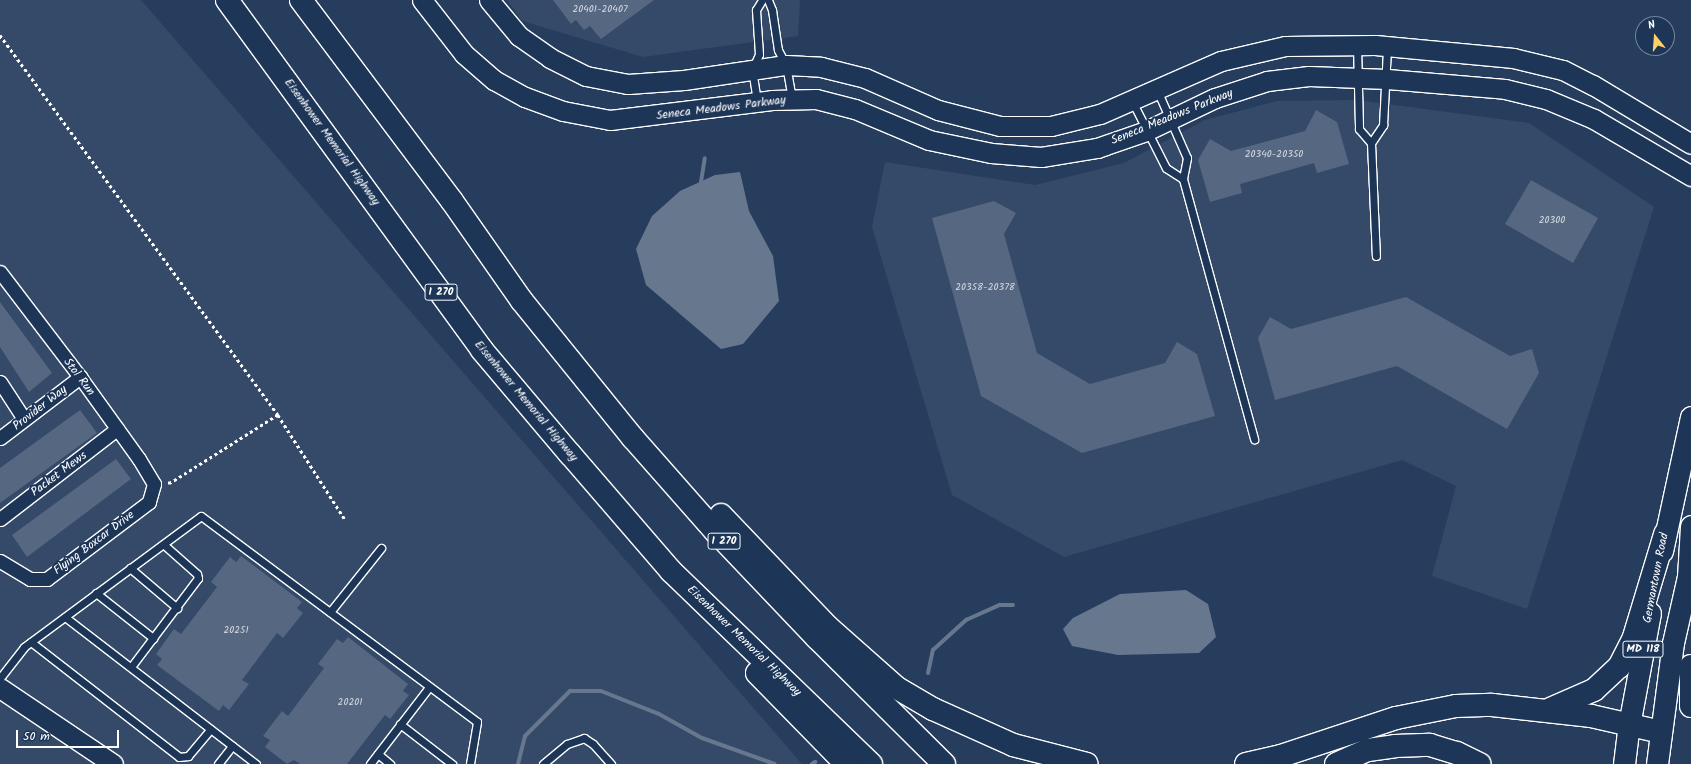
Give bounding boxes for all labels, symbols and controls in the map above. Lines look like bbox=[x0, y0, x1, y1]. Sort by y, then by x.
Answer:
house number: 20401-20407 bbox=[573, 4, 627, 16]
north arrow bbox=[1635, 16, 1675, 56]
text: N bbox=[1646, 16, 1658, 35]
street label: Eisenhower Memorial Highway bbox=[281, 76, 383, 208]
street label: Seneca Meadows Parkway bbox=[1109, 86, 1235, 148]
street label: Seneca Meadows Parkway bbox=[655, 93, 787, 123]
house number: 20340-20350 bbox=[1245, 149, 1303, 161]
house number: 20300 bbox=[1539, 215, 1565, 227]
house number: 20358-20378 bbox=[955, 282, 1015, 294]
road number: I 270 bbox=[424, 283, 458, 301]
street label: Eisenhower Memorial Highway bbox=[471, 338, 581, 464]
street label: Stol Run bbox=[60, 355, 98, 399]
street label: Provider Way bbox=[10, 382, 70, 434]
street label: Packet Mews bbox=[28, 448, 90, 500]
street label: Flying Boxcar Drive bbox=[51, 508, 137, 578]
road number: I 270 bbox=[707, 532, 741, 550]
street label: Germantown Road bbox=[1640, 532, 1672, 624]
street label: Eisenhower Memorial Highway bbox=[684, 583, 804, 699]
house number: 20251 bbox=[223, 625, 249, 637]
road number: MD 118 bbox=[1622, 640, 1664, 658]
house number: 20201 bbox=[338, 697, 362, 709]
scale bar bbox=[18, 722, 121, 748]
text: 50 m bbox=[23, 727, 50, 746]

